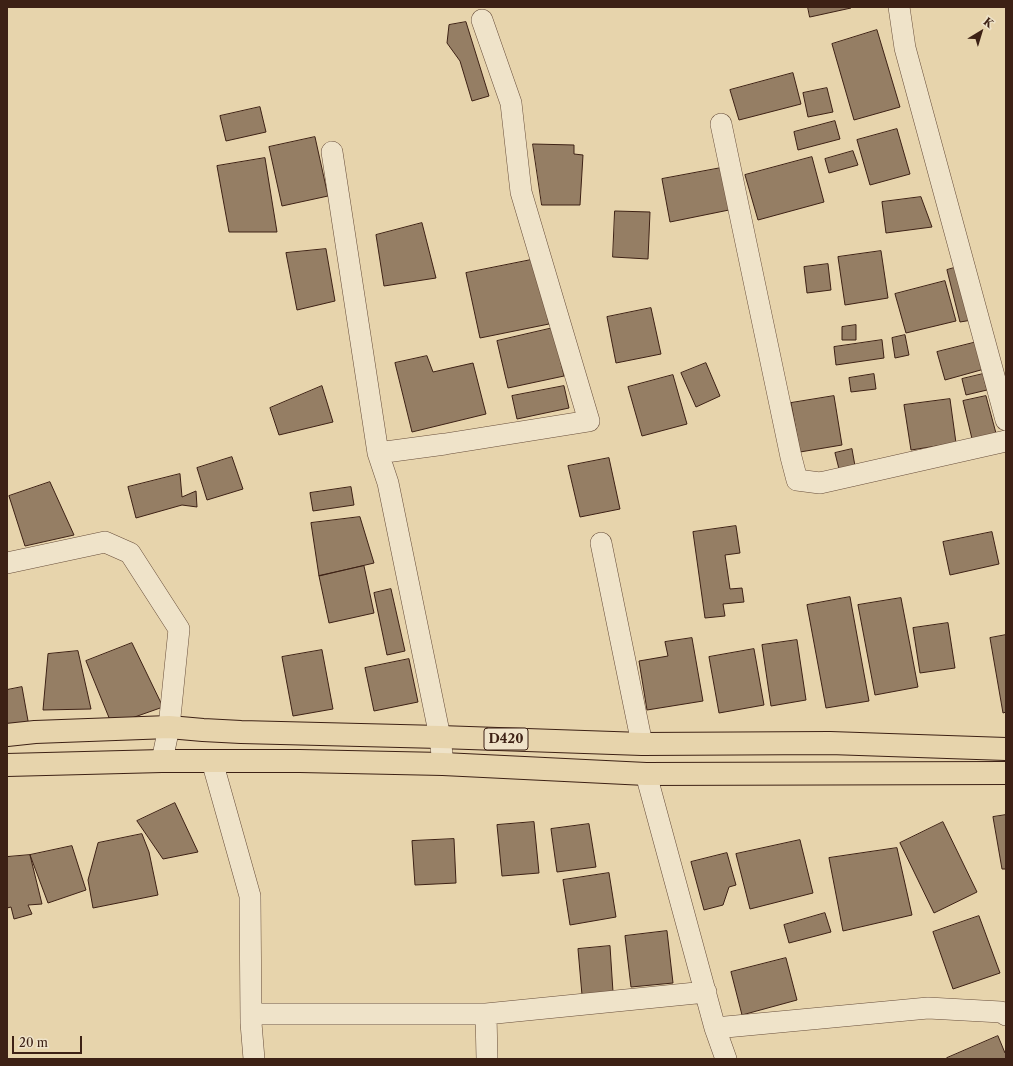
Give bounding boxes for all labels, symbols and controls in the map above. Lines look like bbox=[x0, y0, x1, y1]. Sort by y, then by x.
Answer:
north arrow bbox=[961, 12, 1001, 52]
text: K bbox=[981, 14, 996, 31]
road number: D420 bbox=[484, 728, 528, 750]
scale bar bbox=[14, 1028, 84, 1054]
text: 20 m bbox=[19, 1035, 48, 1050]

